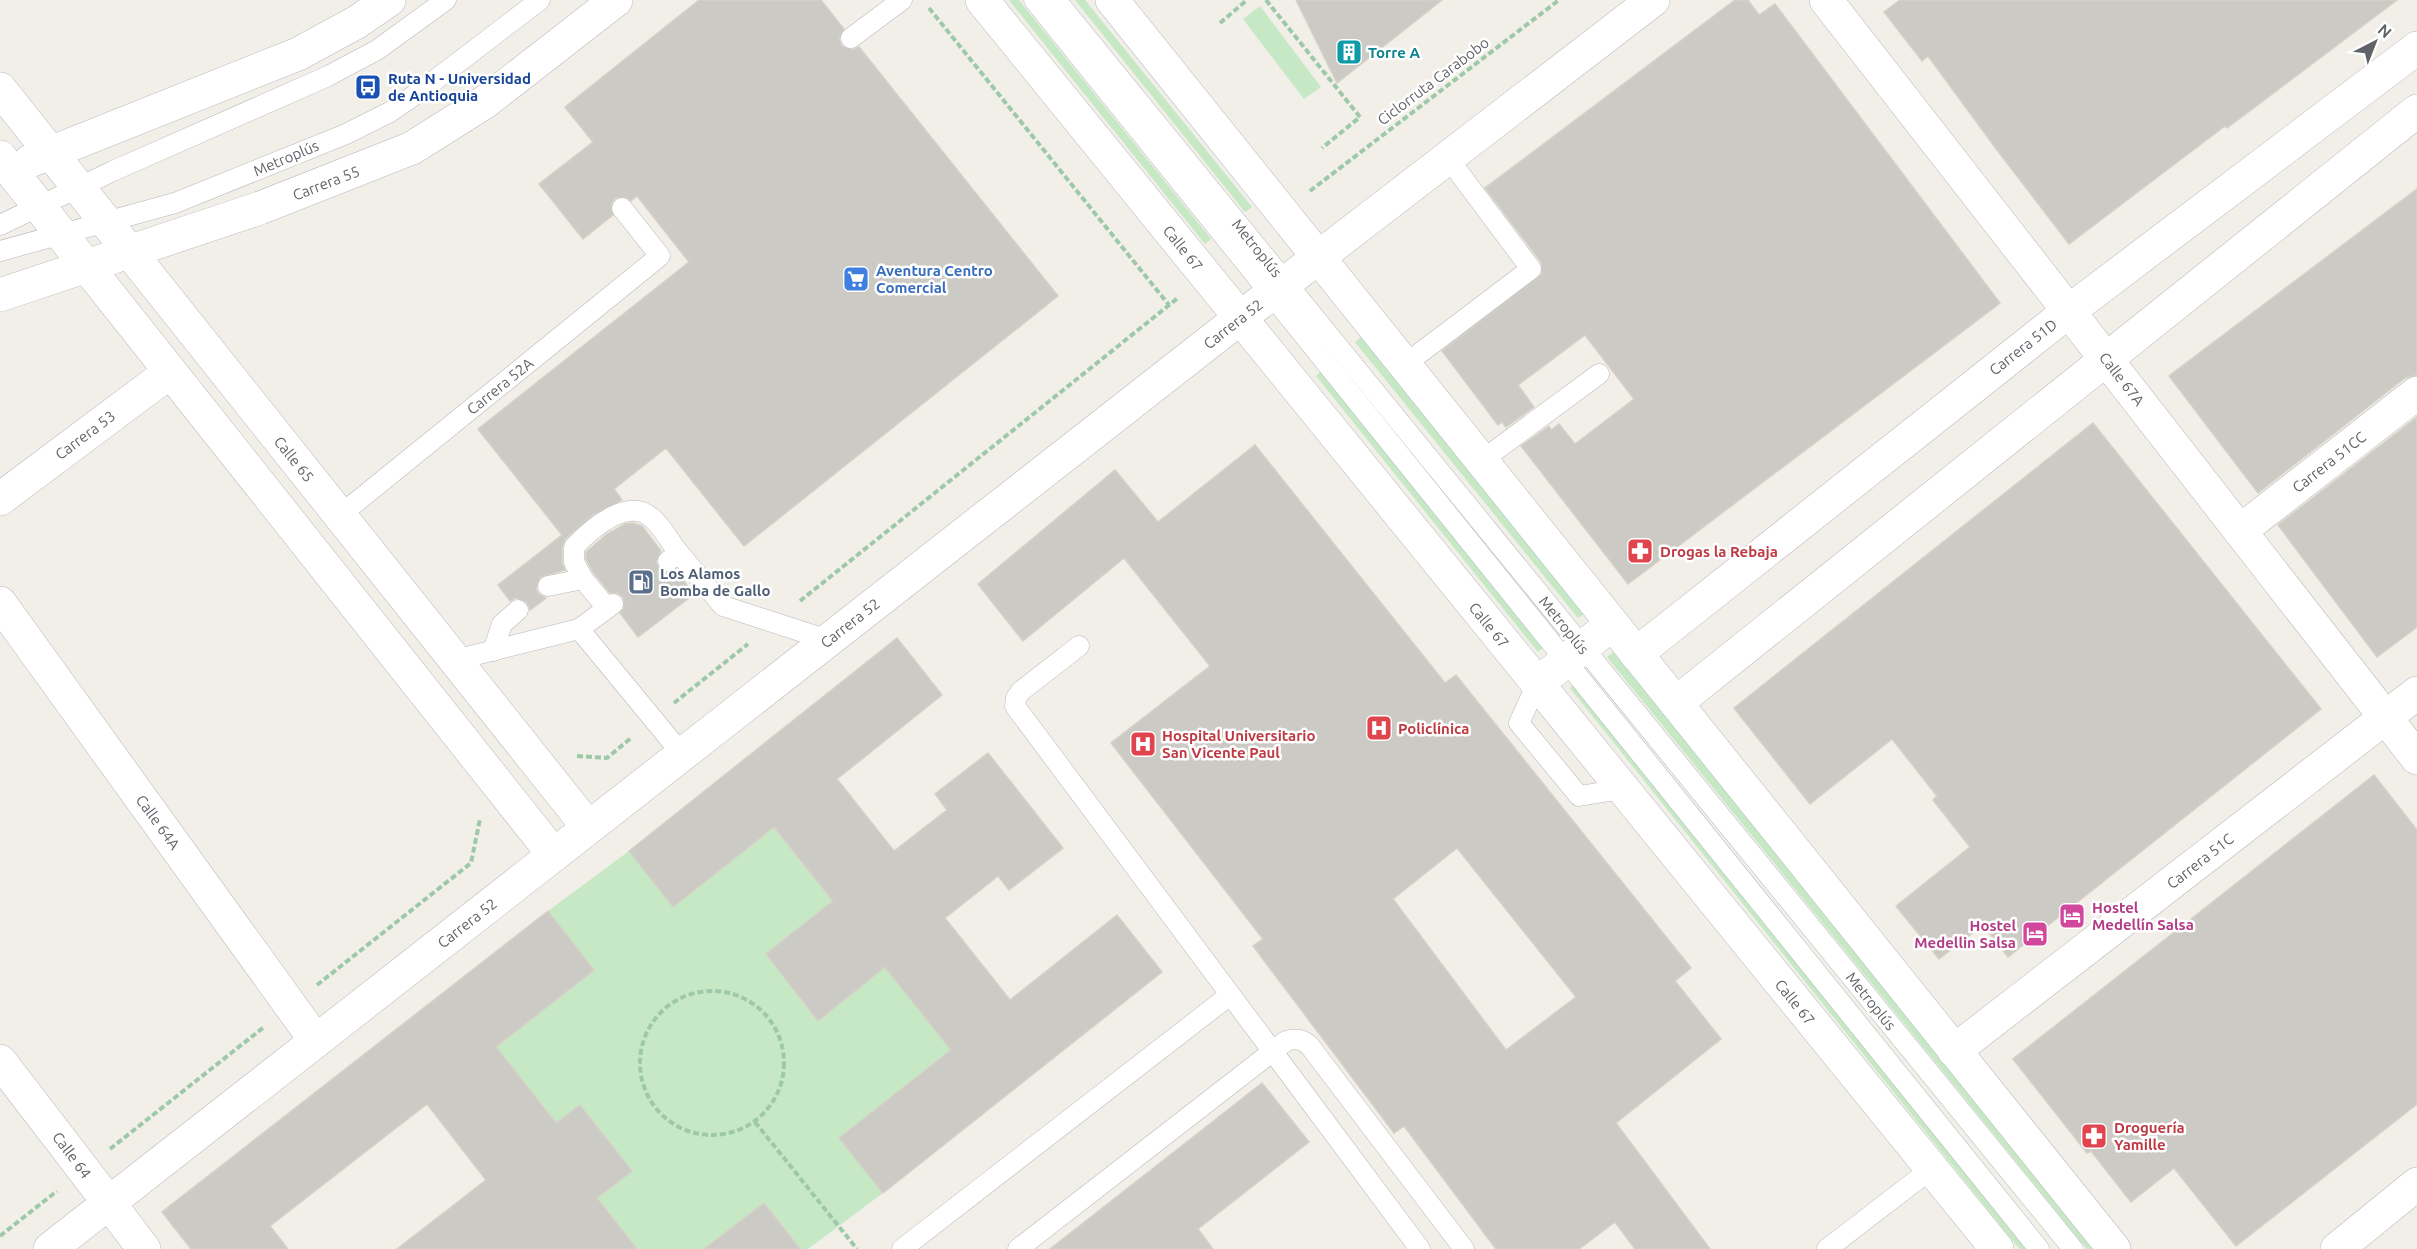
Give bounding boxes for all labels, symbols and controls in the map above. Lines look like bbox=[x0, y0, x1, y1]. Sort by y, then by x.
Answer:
north arrow bbox=[2345, 12, 2405, 72]
text: N bbox=[2375, 20, 2395, 42]
street label: Ciclorruta Carabobo bbox=[1374, 34, 1492, 128]
building icon: Torre A bbox=[1334, 37, 1364, 67]
place label: Torre A bbox=[1368, 44, 1420, 61]
place label: Ruta N - Universidad de Antioquia bbox=[388, 70, 531, 104]
bus stop icon: Ruta N - Universidad de Antioquia bbox=[353, 72, 383, 102]
street label: Metroplús bbox=[251, 137, 321, 179]
street label: Carrera 55 bbox=[290, 162, 362, 204]
street label: Metroplús bbox=[1229, 216, 1285, 280]
street label: Calle 67 bbox=[1160, 222, 1206, 274]
place label: Aventura Centro Comercial bbox=[876, 262, 993, 296]
supermarket icon: Aventura Centro Comercial bbox=[841, 264, 871, 294]
street label: Carrera 52 bbox=[1200, 296, 1266, 352]
street label: Carrera 51D bbox=[1986, 315, 2060, 379]
street label: Calle 67A bbox=[2096, 349, 2148, 409]
street label: Carrera 52A bbox=[464, 354, 537, 418]
street label: Carrera 53 bbox=[52, 407, 118, 463]
street label: Carrera 51CC bbox=[2289, 428, 2369, 496]
street label: Calle 65 bbox=[271, 433, 317, 485]
pharmacy icon: Drogas la Rebaja bbox=[1625, 536, 1655, 566]
place label: Drogas la Rebaja bbox=[1660, 543, 1778, 560]
place label: Los Alamos Bomba de Gallo bbox=[660, 565, 770, 599]
fuel station icon: Los Alamos Bomba de Gallo bbox=[626, 567, 656, 597]
street label: Metroplús bbox=[1536, 593, 1592, 657]
street label: Carrera 52 bbox=[817, 595, 883, 651]
street label: Calle 67 bbox=[1466, 599, 1512, 651]
hospital icon: Policlínica bbox=[1364, 713, 1394, 743]
place label: Policlínica bbox=[1398, 720, 1469, 737]
place label: Hospital Universitario San Vicente Paul bbox=[1162, 727, 1316, 761]
hospital icon: Hospital Universitario San Vicente Paul bbox=[1128, 729, 1158, 759]
street label: Calle 64A bbox=[133, 791, 184, 853]
street label: Carrera 51C bbox=[2163, 830, 2237, 892]
street label: Carrera 52 bbox=[434, 895, 500, 951]
place label: Hostel Medellín Salsa bbox=[2092, 899, 2194, 933]
hotel icon: Hostel Medellín Salsa bbox=[2057, 901, 2087, 931]
place label: Hostel Medellin Salsa bbox=[1914, 917, 2016, 951]
hotel icon: Hostel Medellin Salsa bbox=[2020, 919, 2050, 949]
street label: Metroplús bbox=[1843, 969, 1899, 1033]
street label: Calle 67 bbox=[1772, 976, 1818, 1028]
place label: Droguería Yamille bbox=[2114, 1119, 2185, 1153]
pharmacy icon: Droguería Yamille bbox=[2079, 1121, 2109, 1151]
street label: Calle 64 bbox=[49, 1129, 95, 1181]

